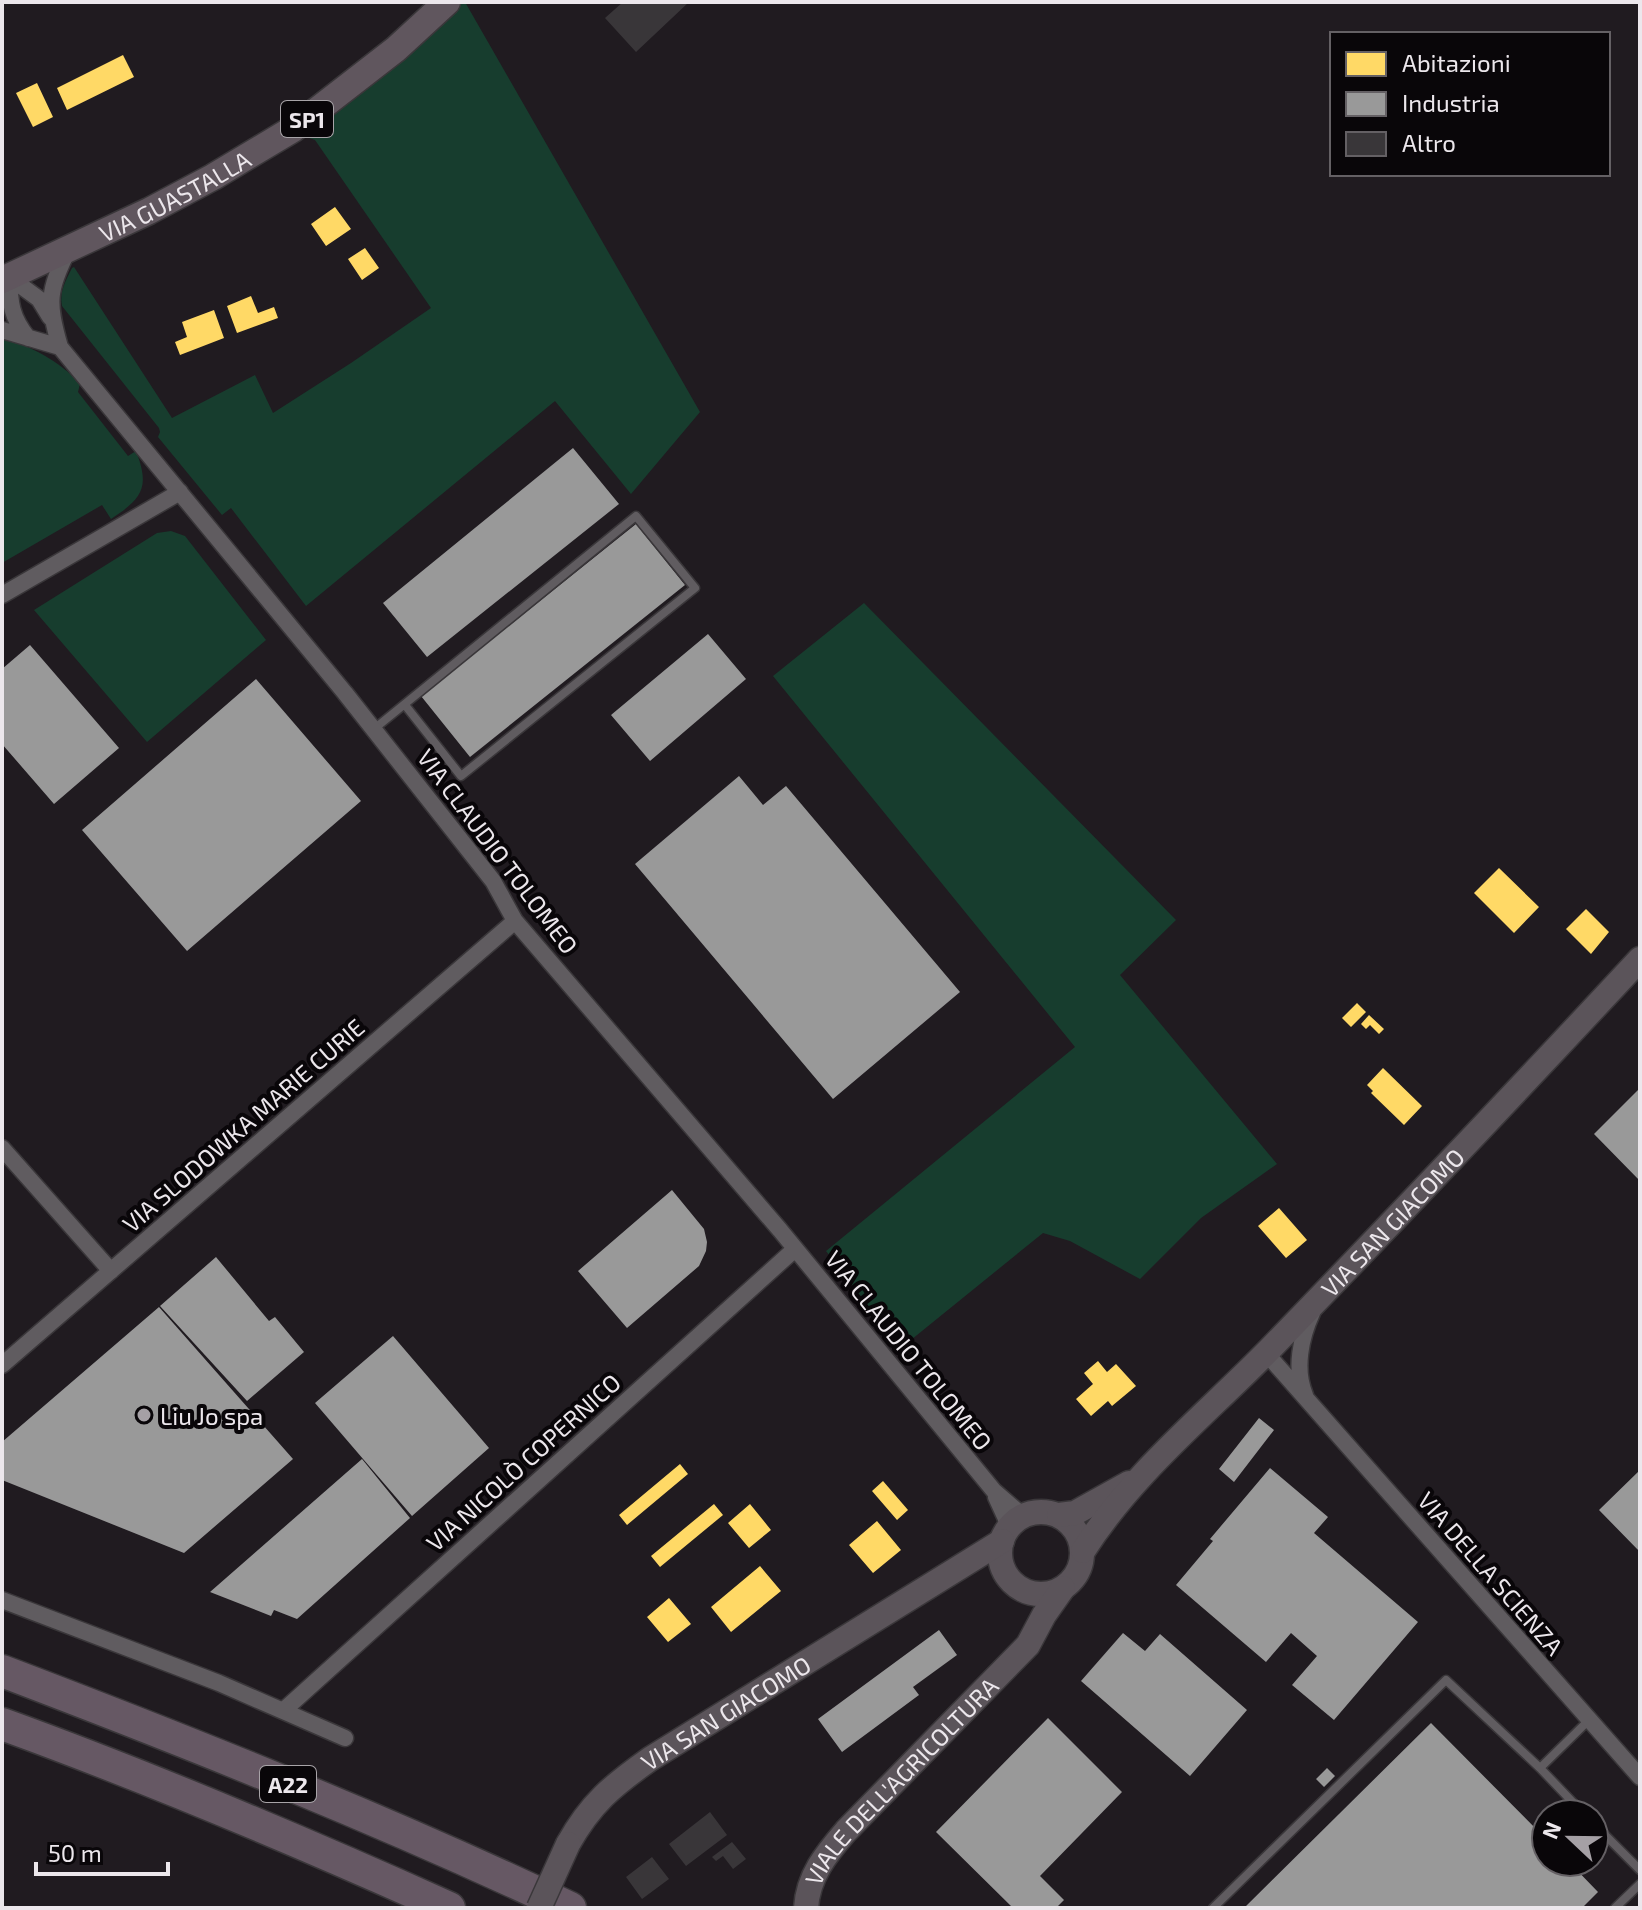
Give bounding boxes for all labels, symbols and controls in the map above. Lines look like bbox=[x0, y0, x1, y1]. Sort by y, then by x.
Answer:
legend bbox=[1330, 32, 1610, 176]
text: Abitazioni bbox=[1402, 48, 1511, 77]
text: Industria bbox=[1402, 88, 1500, 117]
road number: SP1 bbox=[281, 101, 333, 137]
text: Altro bbox=[1402, 128, 1456, 157]
street label: VIA GUASTALLA bbox=[94, 144, 255, 247]
street label: VIA CLAUDIO TOLOMEO bbox=[412, 743, 584, 959]
street label: VIA SLODOWKA MARIE CURIE bbox=[116, 1012, 370, 1238]
street label: VIA SAN GIACOMO bbox=[1314, 1142, 1469, 1302]
street label: VIA CLAUDIO TOLOMEO bbox=[820, 1244, 998, 1456]
street label: VIA NICOLÒ COPERNICO bbox=[420, 1367, 626, 1557]
place label: Liu Jo spa bbox=[160, 1401, 263, 1430]
marker: Liu Jo spa bbox=[135, 1406, 153, 1424]
street label: VIA DELLA SCIENZA bbox=[1412, 1485, 1570, 1661]
street label: VIA SAN GIACOMO bbox=[635, 1649, 816, 1776]
street label: VIALE DELL'AGRICOLTURA bbox=[798, 1671, 1003, 1889]
road number: A22 bbox=[260, 1766, 316, 1802]
north arrow bbox=[1530, 1798, 1610, 1878]
text: N bbox=[1535, 1818, 1566, 1842]
scale bar bbox=[36, 1826, 168, 1876]
text: 50 m bbox=[48, 1838, 102, 1867]

